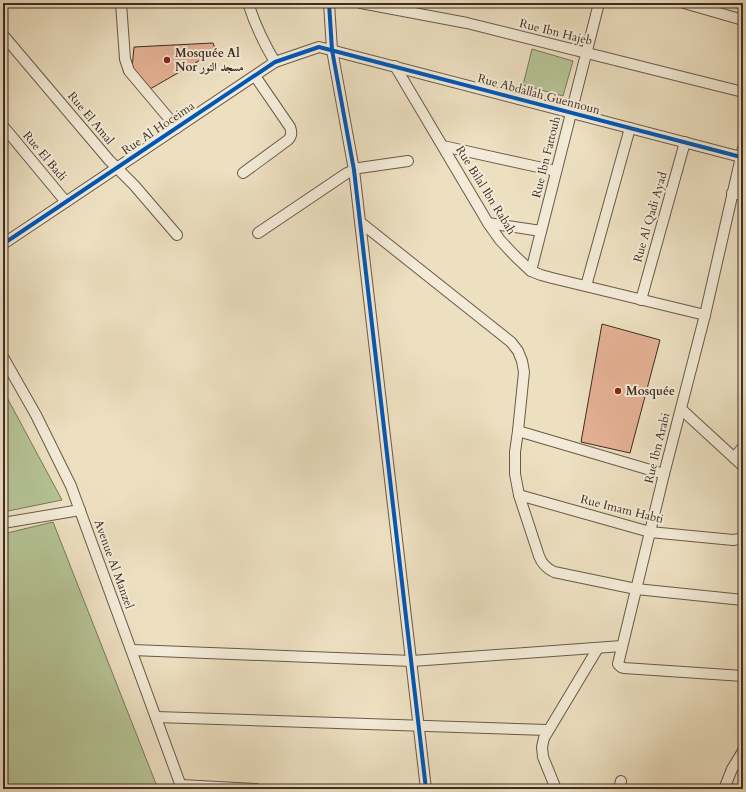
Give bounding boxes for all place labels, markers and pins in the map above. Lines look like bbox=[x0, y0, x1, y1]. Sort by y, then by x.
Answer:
place label: Mosquée Al Nor مسجد النور bbox=[175, 45, 244, 75]
marker: Mosquée Al Nor مسجد النور bbox=[162, 55, 172, 65]
place label: Mosquée bbox=[626, 383, 675, 399]
marker: Mosquée bbox=[613, 386, 623, 396]

